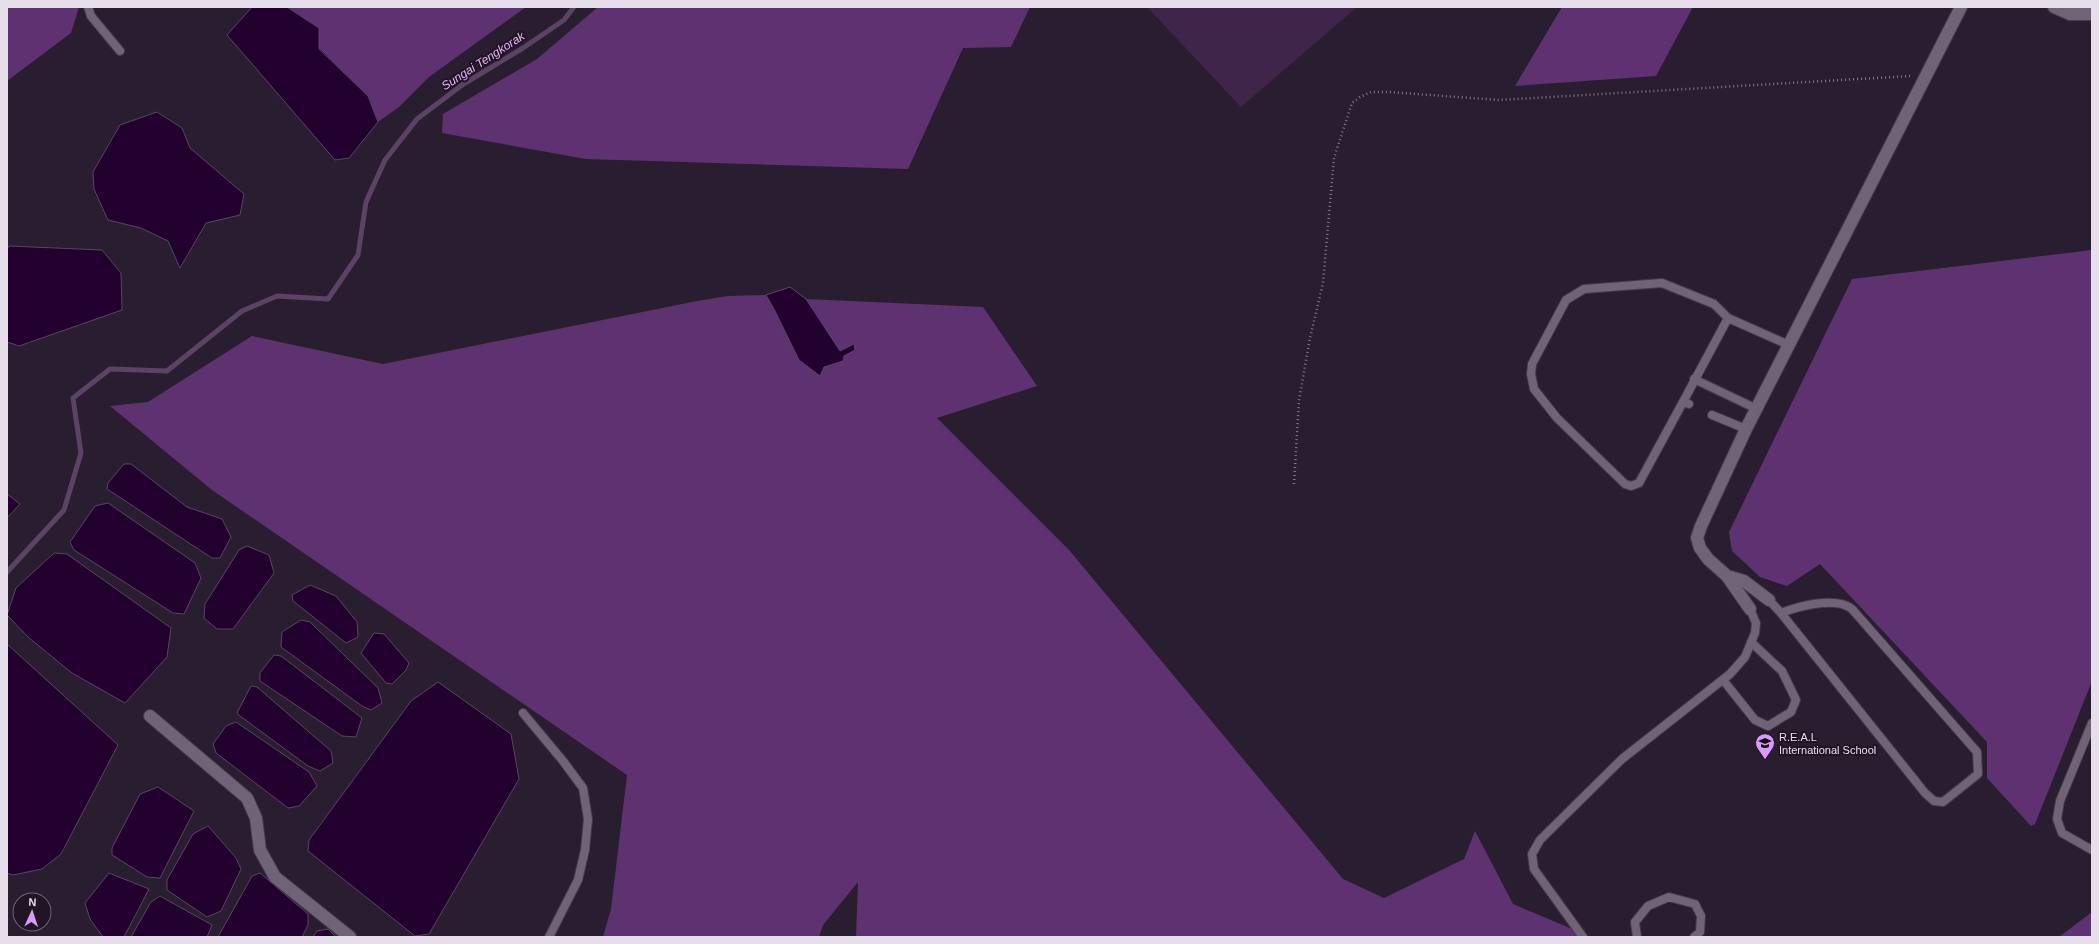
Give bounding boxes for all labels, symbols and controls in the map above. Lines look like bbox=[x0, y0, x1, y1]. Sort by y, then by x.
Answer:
water label: Sungai Tengkorak bbox=[439, 28, 528, 93]
place label: R.E.A.L International School bbox=[1779, 731, 1876, 756]
school or university icon: R.E.A.L International School bbox=[1754, 732, 1776, 760]
north arrow bbox=[12, 892, 52, 932]
text: N bbox=[28, 896, 37, 908]

